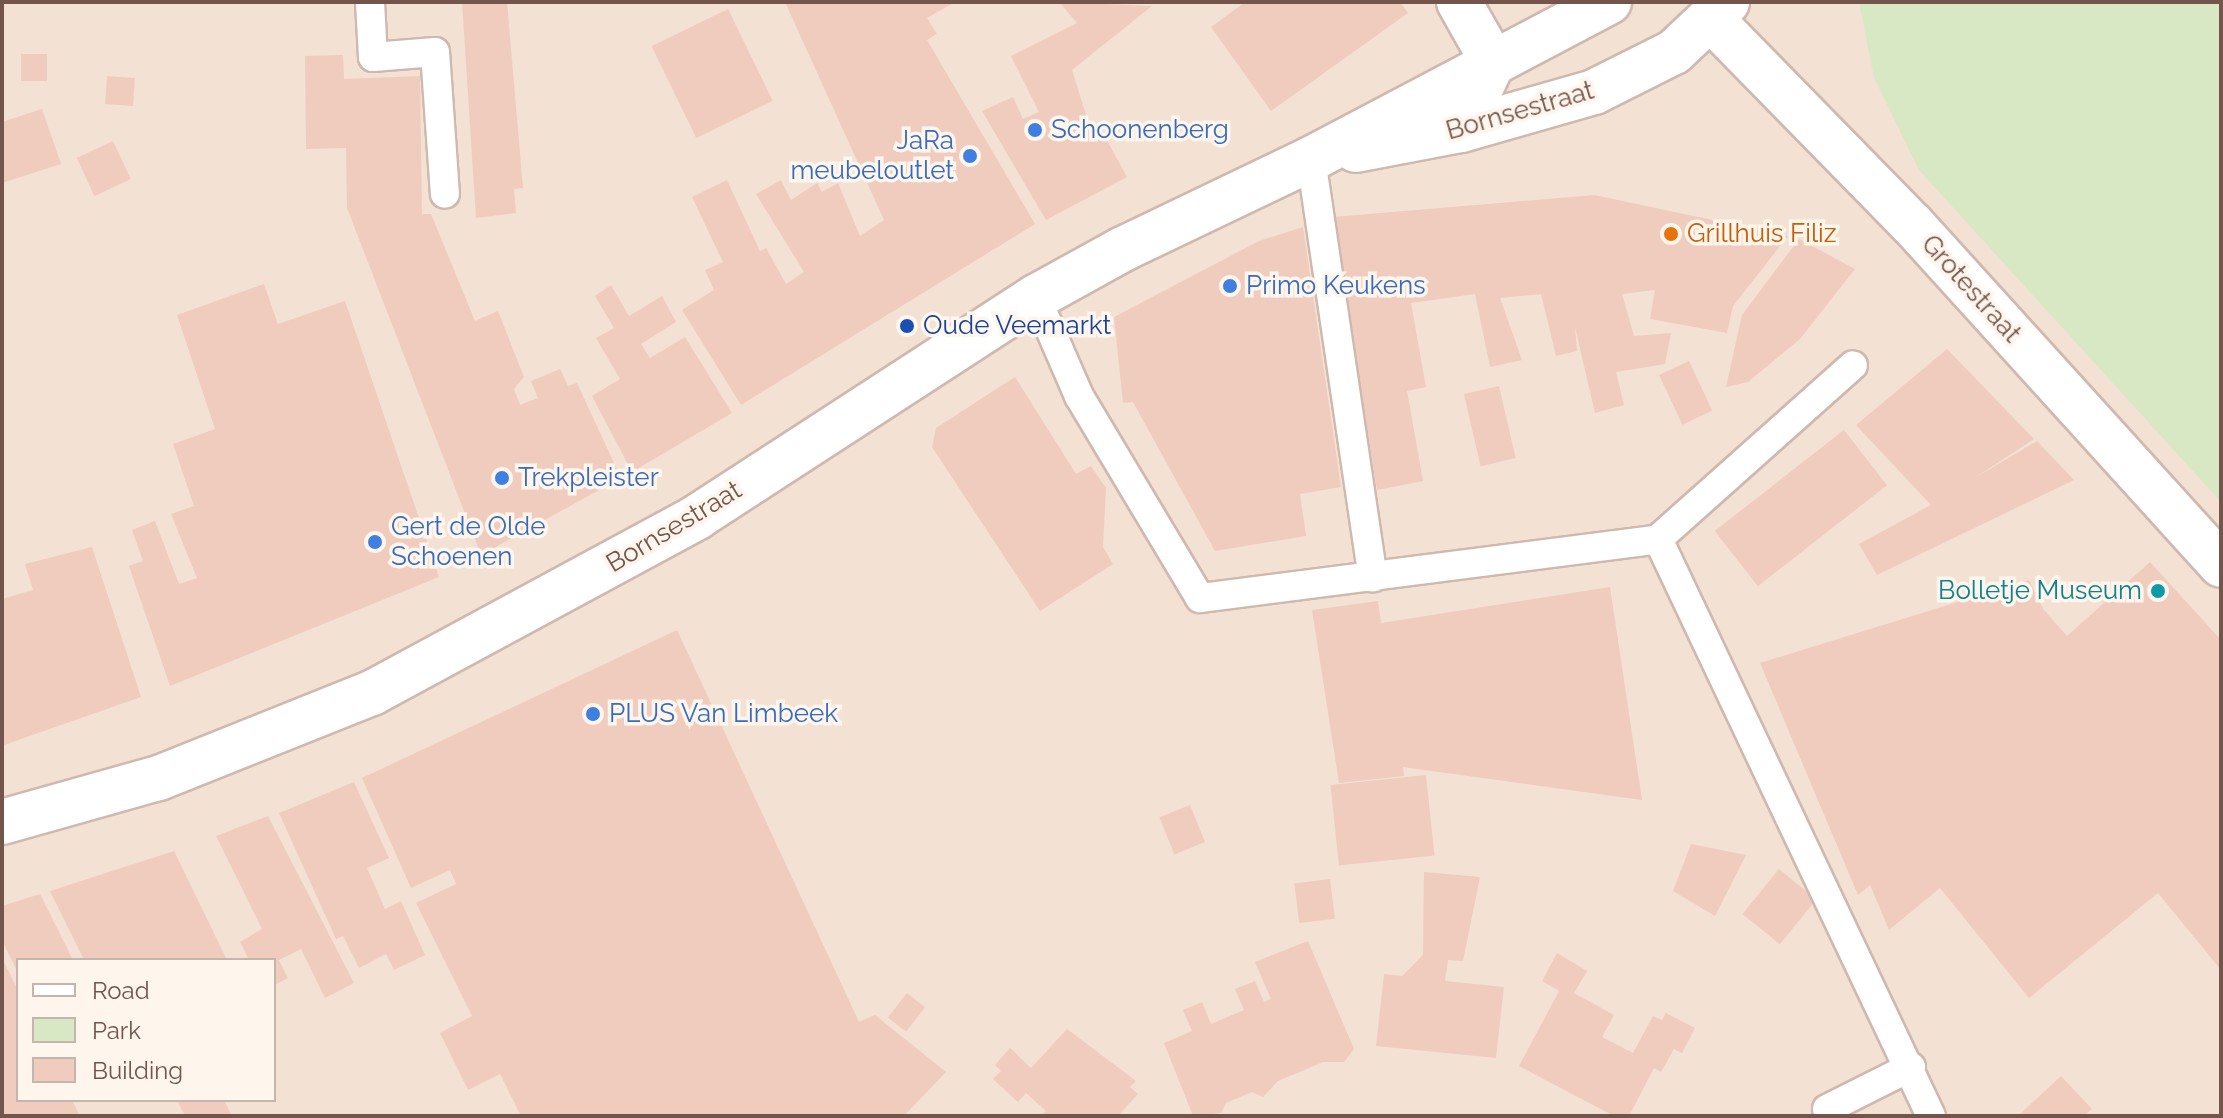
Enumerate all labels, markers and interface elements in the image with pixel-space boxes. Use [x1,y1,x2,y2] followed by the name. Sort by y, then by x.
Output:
[1443,75,1597,147] street label: Bornsestraat
[1051,114,1229,146] place label: Schoonenberg
[1026,121,1044,139] marker: Schoonenberg
[790,125,954,186] place label: JaRa meubeloutlet
[961,147,979,165] marker: JaRa meubeloutlet
[1687,218,1837,250] place label: Grillhuis Filiz
[1662,225,1680,243] marker: Grillhuis Filiz
[1915,229,2027,349] street label: Grotestraat
[1246,270,1426,302] place label: Primo Keukens
[1221,277,1239,295] marker: Primo Keukens
[923,310,1112,342] place label: Oude Veemarkt
[898,317,916,335] marker: Oude Veemarkt
[518,462,659,494] place label: Trekpleister
[493,469,511,487] marker: Trekpleister
[601,474,747,580] street label: Bornsestraat
[391,511,545,572] place label: Gert de Olde Schoenen
[366,533,384,551] marker: Gert de Olde Schoenen
[1938,575,2142,607] place label: Bolletje Museum
[2149,582,2167,600] marker: Bolletje Museum
[609,698,839,730] place label: PLUS Van Limbeek
[584,705,602,723] marker: PLUS Van Limbeek
[16,958,276,1102] legend
[92,976,150,1005] text: Road
[92,1016,141,1045] text: Park
[92,1056,183,1085] text: Building

